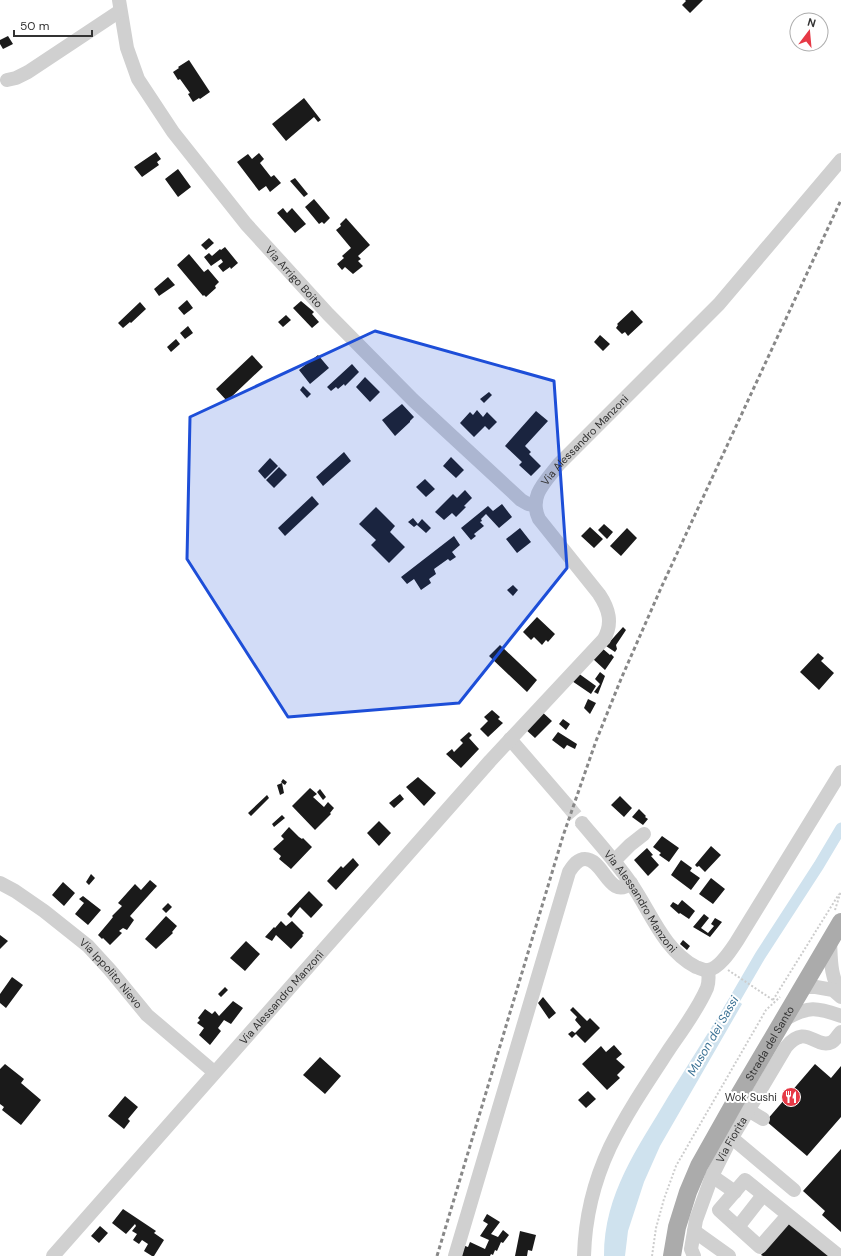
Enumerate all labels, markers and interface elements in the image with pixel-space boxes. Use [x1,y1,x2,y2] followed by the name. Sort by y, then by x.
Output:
[14,12,92,38] scale bar
[789,12,829,52] north arrow
[806,15,818,30] text: N
[20,18,49,34] text: 50 m
[262,243,326,311] street label: Via Arrigo Boito
[538,392,631,488] street label: Via Alessandro Manzoni
[601,847,680,956] street label: Via Alessandro Manzoni
[77,935,146,1011] street label: Via Ippolito Nievo
[236,947,327,1047] street label: Via Alessandro Manzoni
[684,992,743,1079] water label: Muson dei Sassi
[742,1003,797,1083] street label: Strada del Santo
[780,1086,802,1108] restaurant icon: Wok Sushi
[725,1090,777,1104] place label: Wok Sushi
[713,1114,750,1165] street label: Via Fiorita

